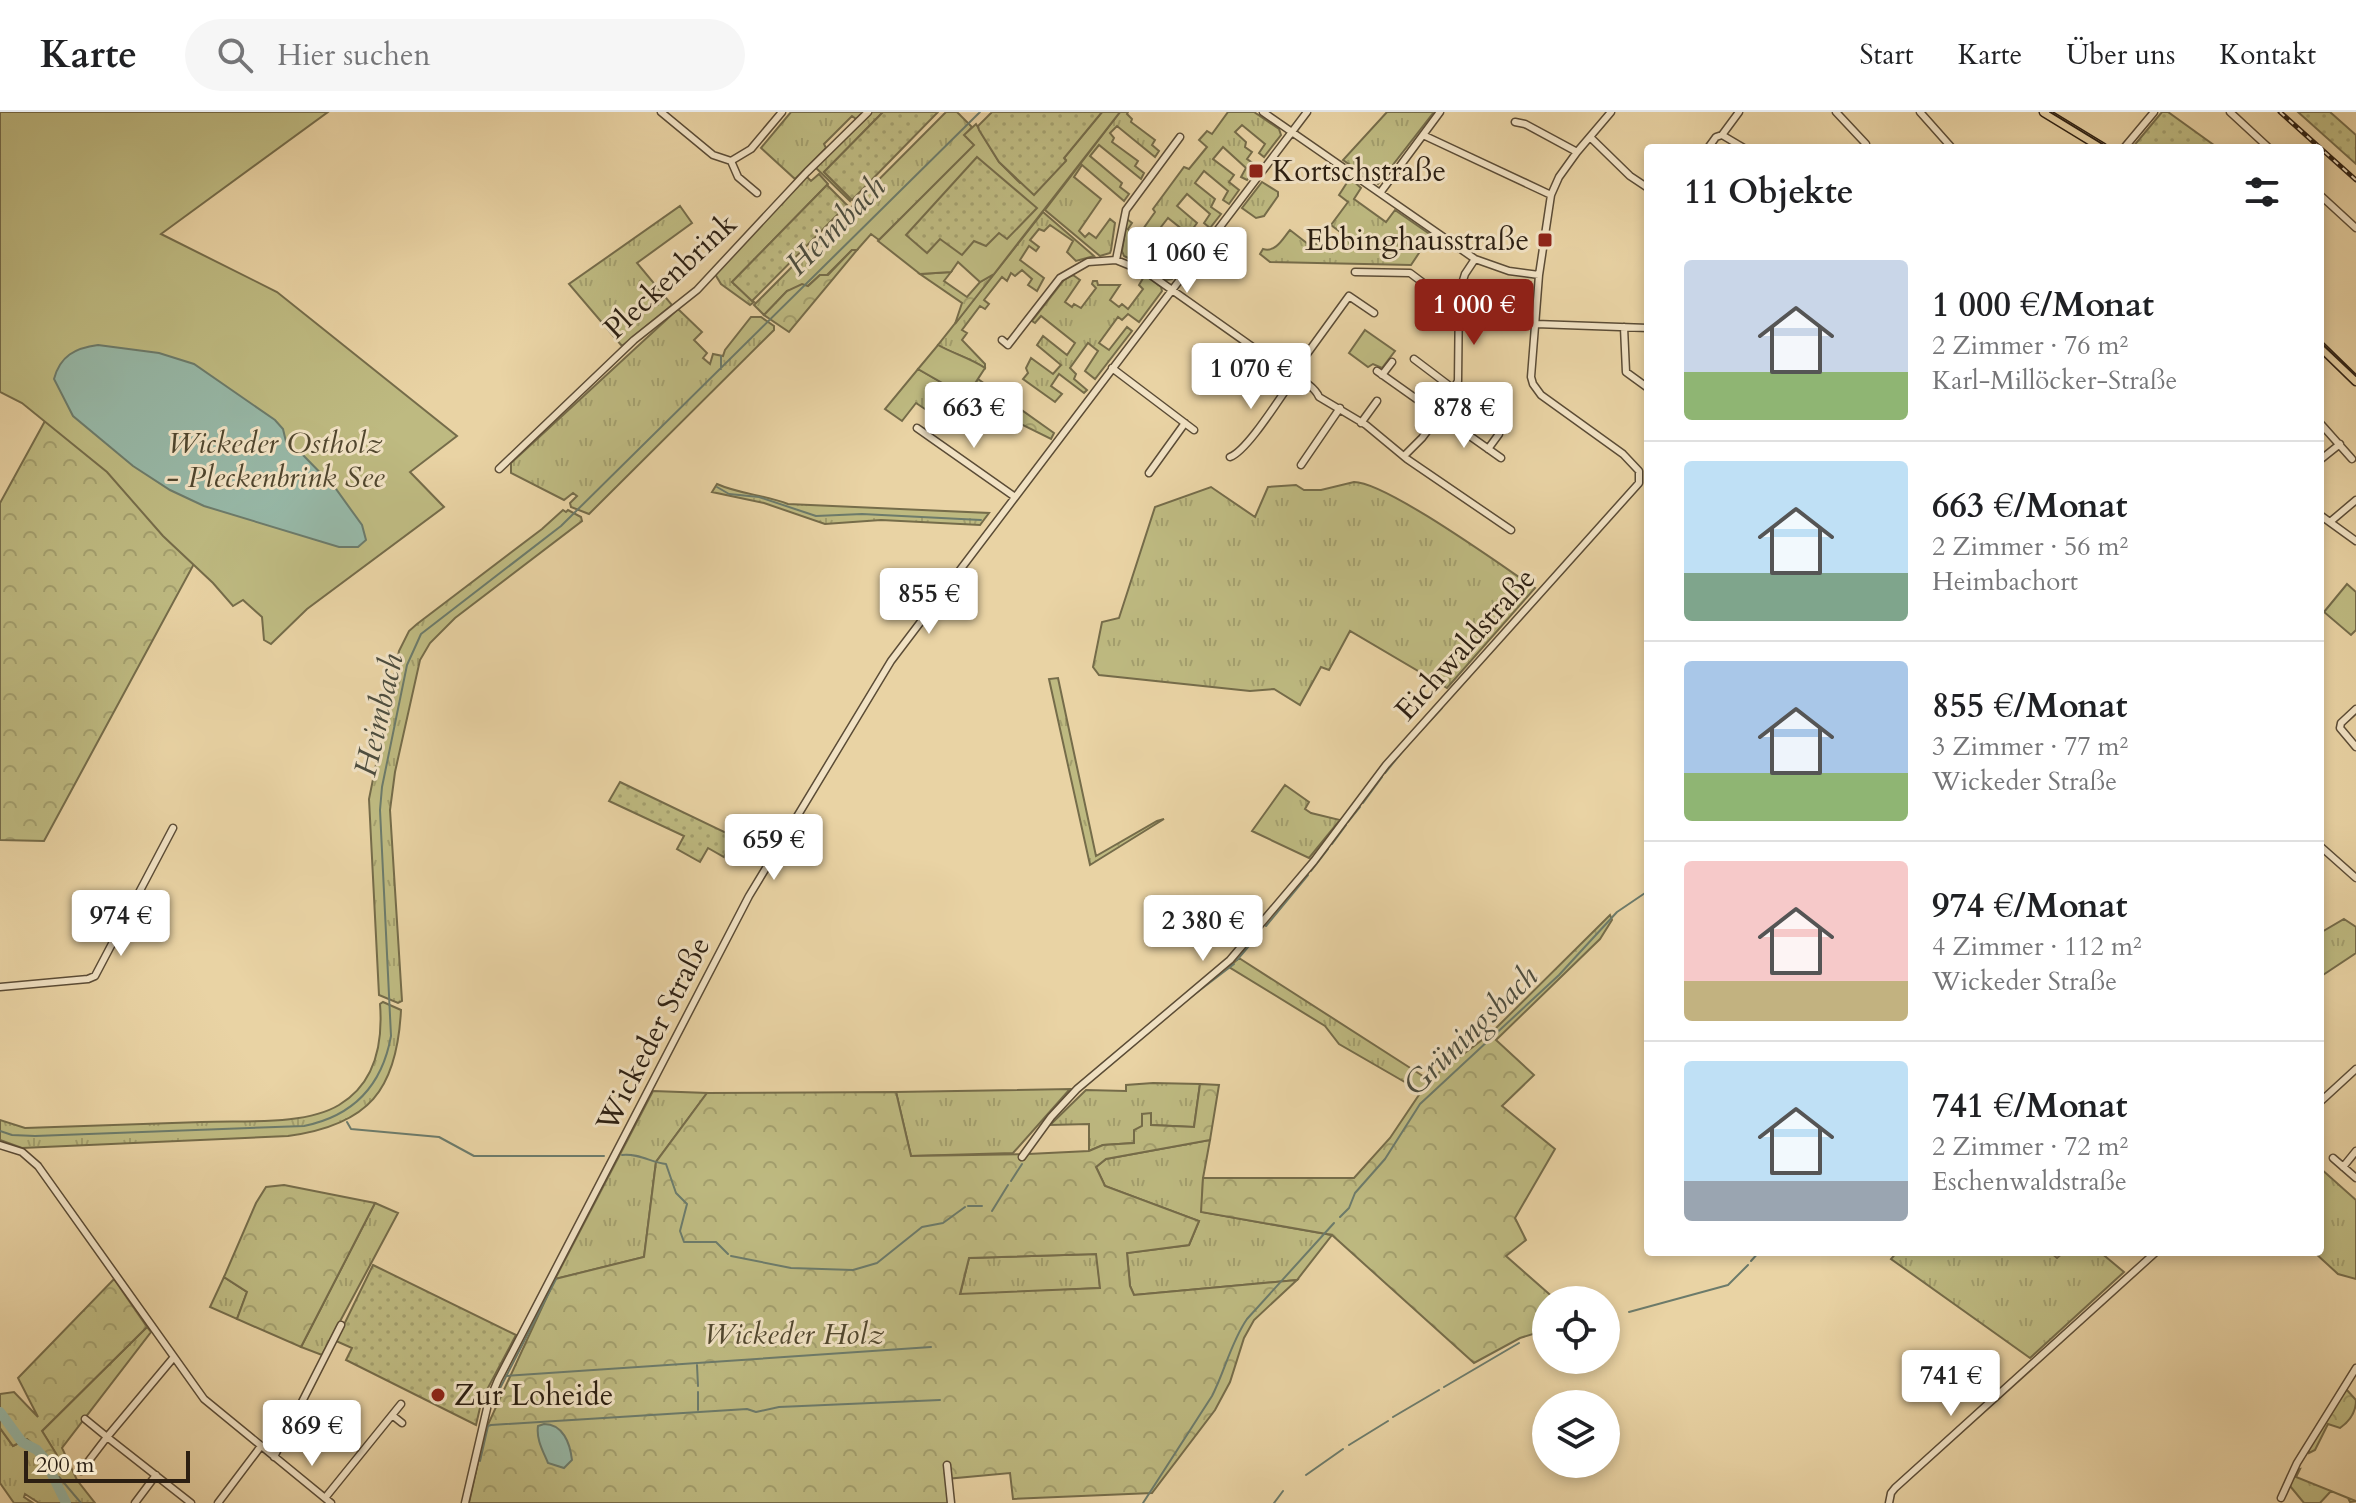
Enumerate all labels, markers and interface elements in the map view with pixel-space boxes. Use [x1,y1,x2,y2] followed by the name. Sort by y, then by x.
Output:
[185,19,745,91] search box
[40,29,137,81] text: Karte
[213,33,257,77] icon: search
[277,35,431,76] text: Hier suchen
[1860,36,1914,74] text: Start
[1958,36,2022,74] text: Karte
[2066,36,2175,74] text: Über uns
[2219,36,2316,74] text: Kontakt
[1272,151,1446,192] place label: Kortschstraße
[1247,162,1265,180] marker: Kortschstraße
[776,166,895,285] water label: Heimbach
[1684,169,1854,215] text: 11 Objekte
[2240,170,2284,214] icon: filters
[595,204,746,349] street label: Pleckenbrink
[1305,220,1529,261] place label: Ebbinghausstraße
[1113,227,1261,295] pin: 1 060 €
[1536,231,1554,249] marker: Ebbinghausstraße
[1146,235,1228,270] text: 1 060 €
[1400,279,1548,347] pin: 1 000 €
[1932,282,2154,328] text: 1 000 €/Monat
[1433,287,1515,322] text: 1 000 €
[1748,292,1844,388] icon: home
[1932,328,2128,363] text: 2 Zimmer · 76 m²
[1177,343,1325,411] pin: 1 070 €
[1210,351,1292,386] text: 1 070 €
[1932,363,2177,398] text: Karl-Millöcker-Straße
[918,382,1030,450] pin: 663 €
[1408,382,1520,450] pin: 878 €
[943,390,1005,425] text: 663 €
[1433,390,1495,425] text: 878 €
[165,423,385,498] park label: Wickeder Ostholz - Pleckenbrink See
[1932,483,2127,529] text: 663 €/Monat
[1748,493,1844,589] icon: home
[1932,529,2128,564] text: 2 Zimmer · 56 m²
[1386,559,1545,730] street label: Eichwaldstraße
[1932,564,2078,599] text: Heimbachort
[873,568,985,636] pin: 855 €
[898,576,960,611] text: 855 €
[343,649,414,781] water label: Heimbach
[1932,683,2127,729] text: 855 €/Monat
[1748,693,1844,789] icon: home
[1932,729,2128,764] text: 3 Zimmer · 77 m²
[1932,764,2117,799] text: Wickeder Straße
[718,814,830,882] pin: 659 €
[743,822,805,857] text: 659 €
[1932,883,2127,929] text: 974 €/Monat
[65,890,177,958] pin: 974 €
[1748,893,1844,989] icon: home
[1129,895,1277,963] pin: 2 380 €
[90,898,152,933] text: 974 €
[1162,903,1244,938] text: 2 380 €
[1932,929,2142,964] text: 4 Zimmer · 112 m²
[586,930,720,1140] street label: Wickeder Straße
[1394,955,1548,1106] water label: Grüningsbach
[1932,964,2117,999] text: Wickeder Straße
[1932,1083,2127,1129] text: 741 €/Monat
[1748,1093,1844,1189] icon: home
[1932,1129,2128,1164] text: 2 Zimmer · 72 m²
[1932,1164,2127,1199] text: Eschenwaldstraße
[1532,1286,1620,1478] map controls
[1532,1286,1620,1374] button: locate
[704,1314,884,1355] park label: Wickeder Holz
[1895,1350,2007,1418] pin: 741 €
[1920,1358,1982,1393] text: 741 €
[454,1375,613,1416] place label: Zur Loheide
[429,1386,447,1404] marker: Zur Loheide
[1532,1390,1620,1478] button: layers
[256,1400,368,1468] pin: 869 €
[281,1408,343,1443] text: 869 €
[24,1447,190,1483] scale bar
[36,1450,94,1480] text: 200 m

